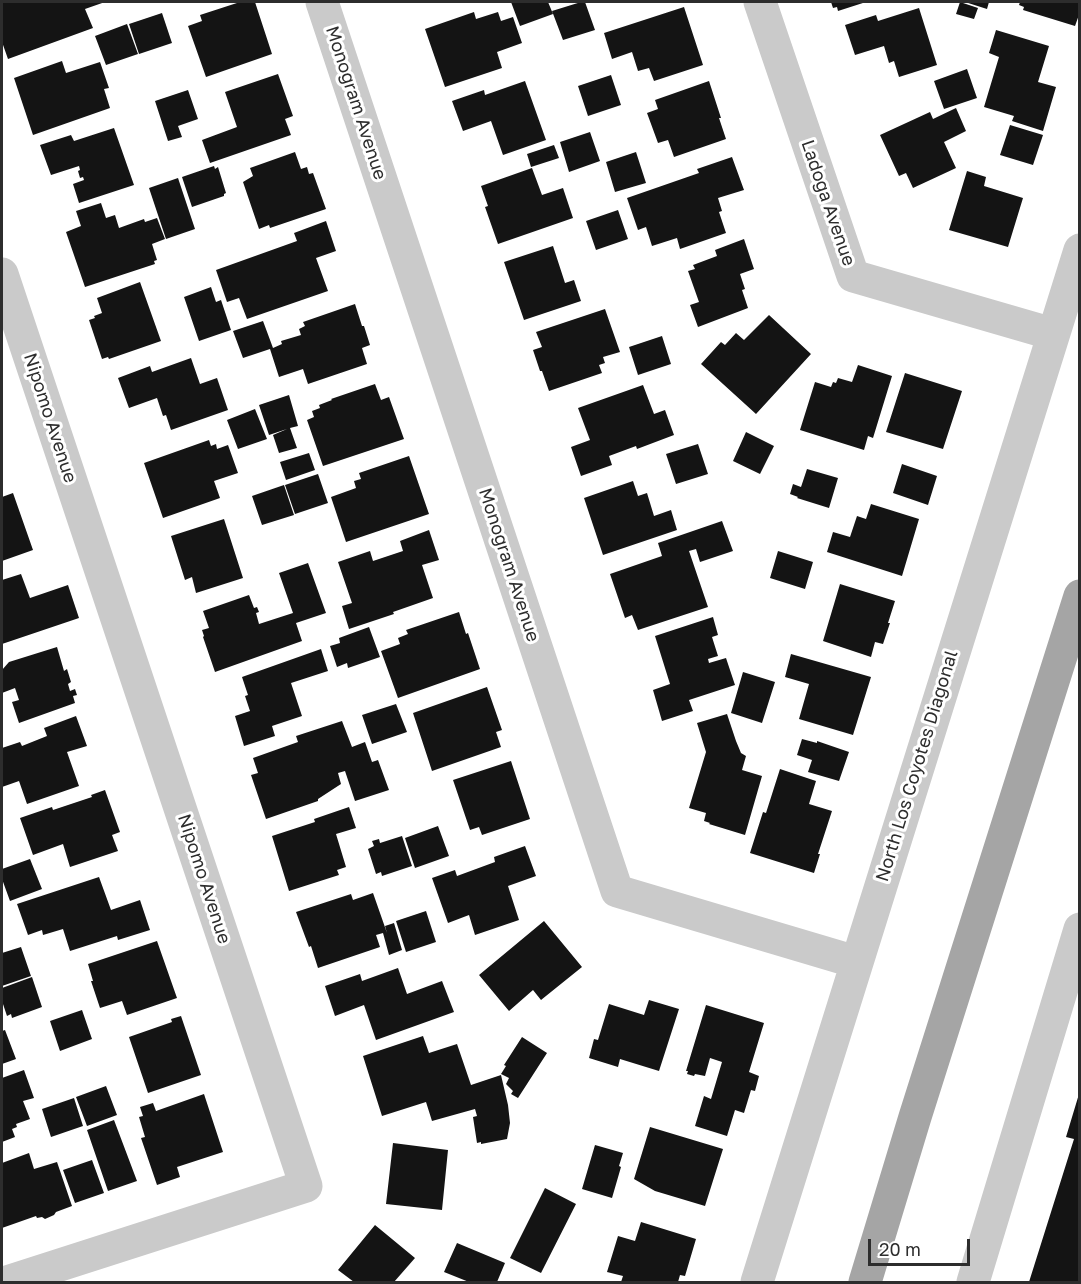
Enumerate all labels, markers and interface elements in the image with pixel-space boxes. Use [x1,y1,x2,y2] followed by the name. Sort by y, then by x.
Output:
[321,23,391,183] street label: Monogram Avenue
[796,137,860,269] street label: Ladoga Avenue
[19,350,81,486] street label: Nipomo Avenue
[474,485,544,645] street label: Monogram Avenue
[871,648,963,884] street label: North Los Coyotes Diagonal
[173,811,235,947] street label: Nipomo Avenue
[871,1227,973,1265] scale bar
[879,1238,921,1260] text: 20 m

